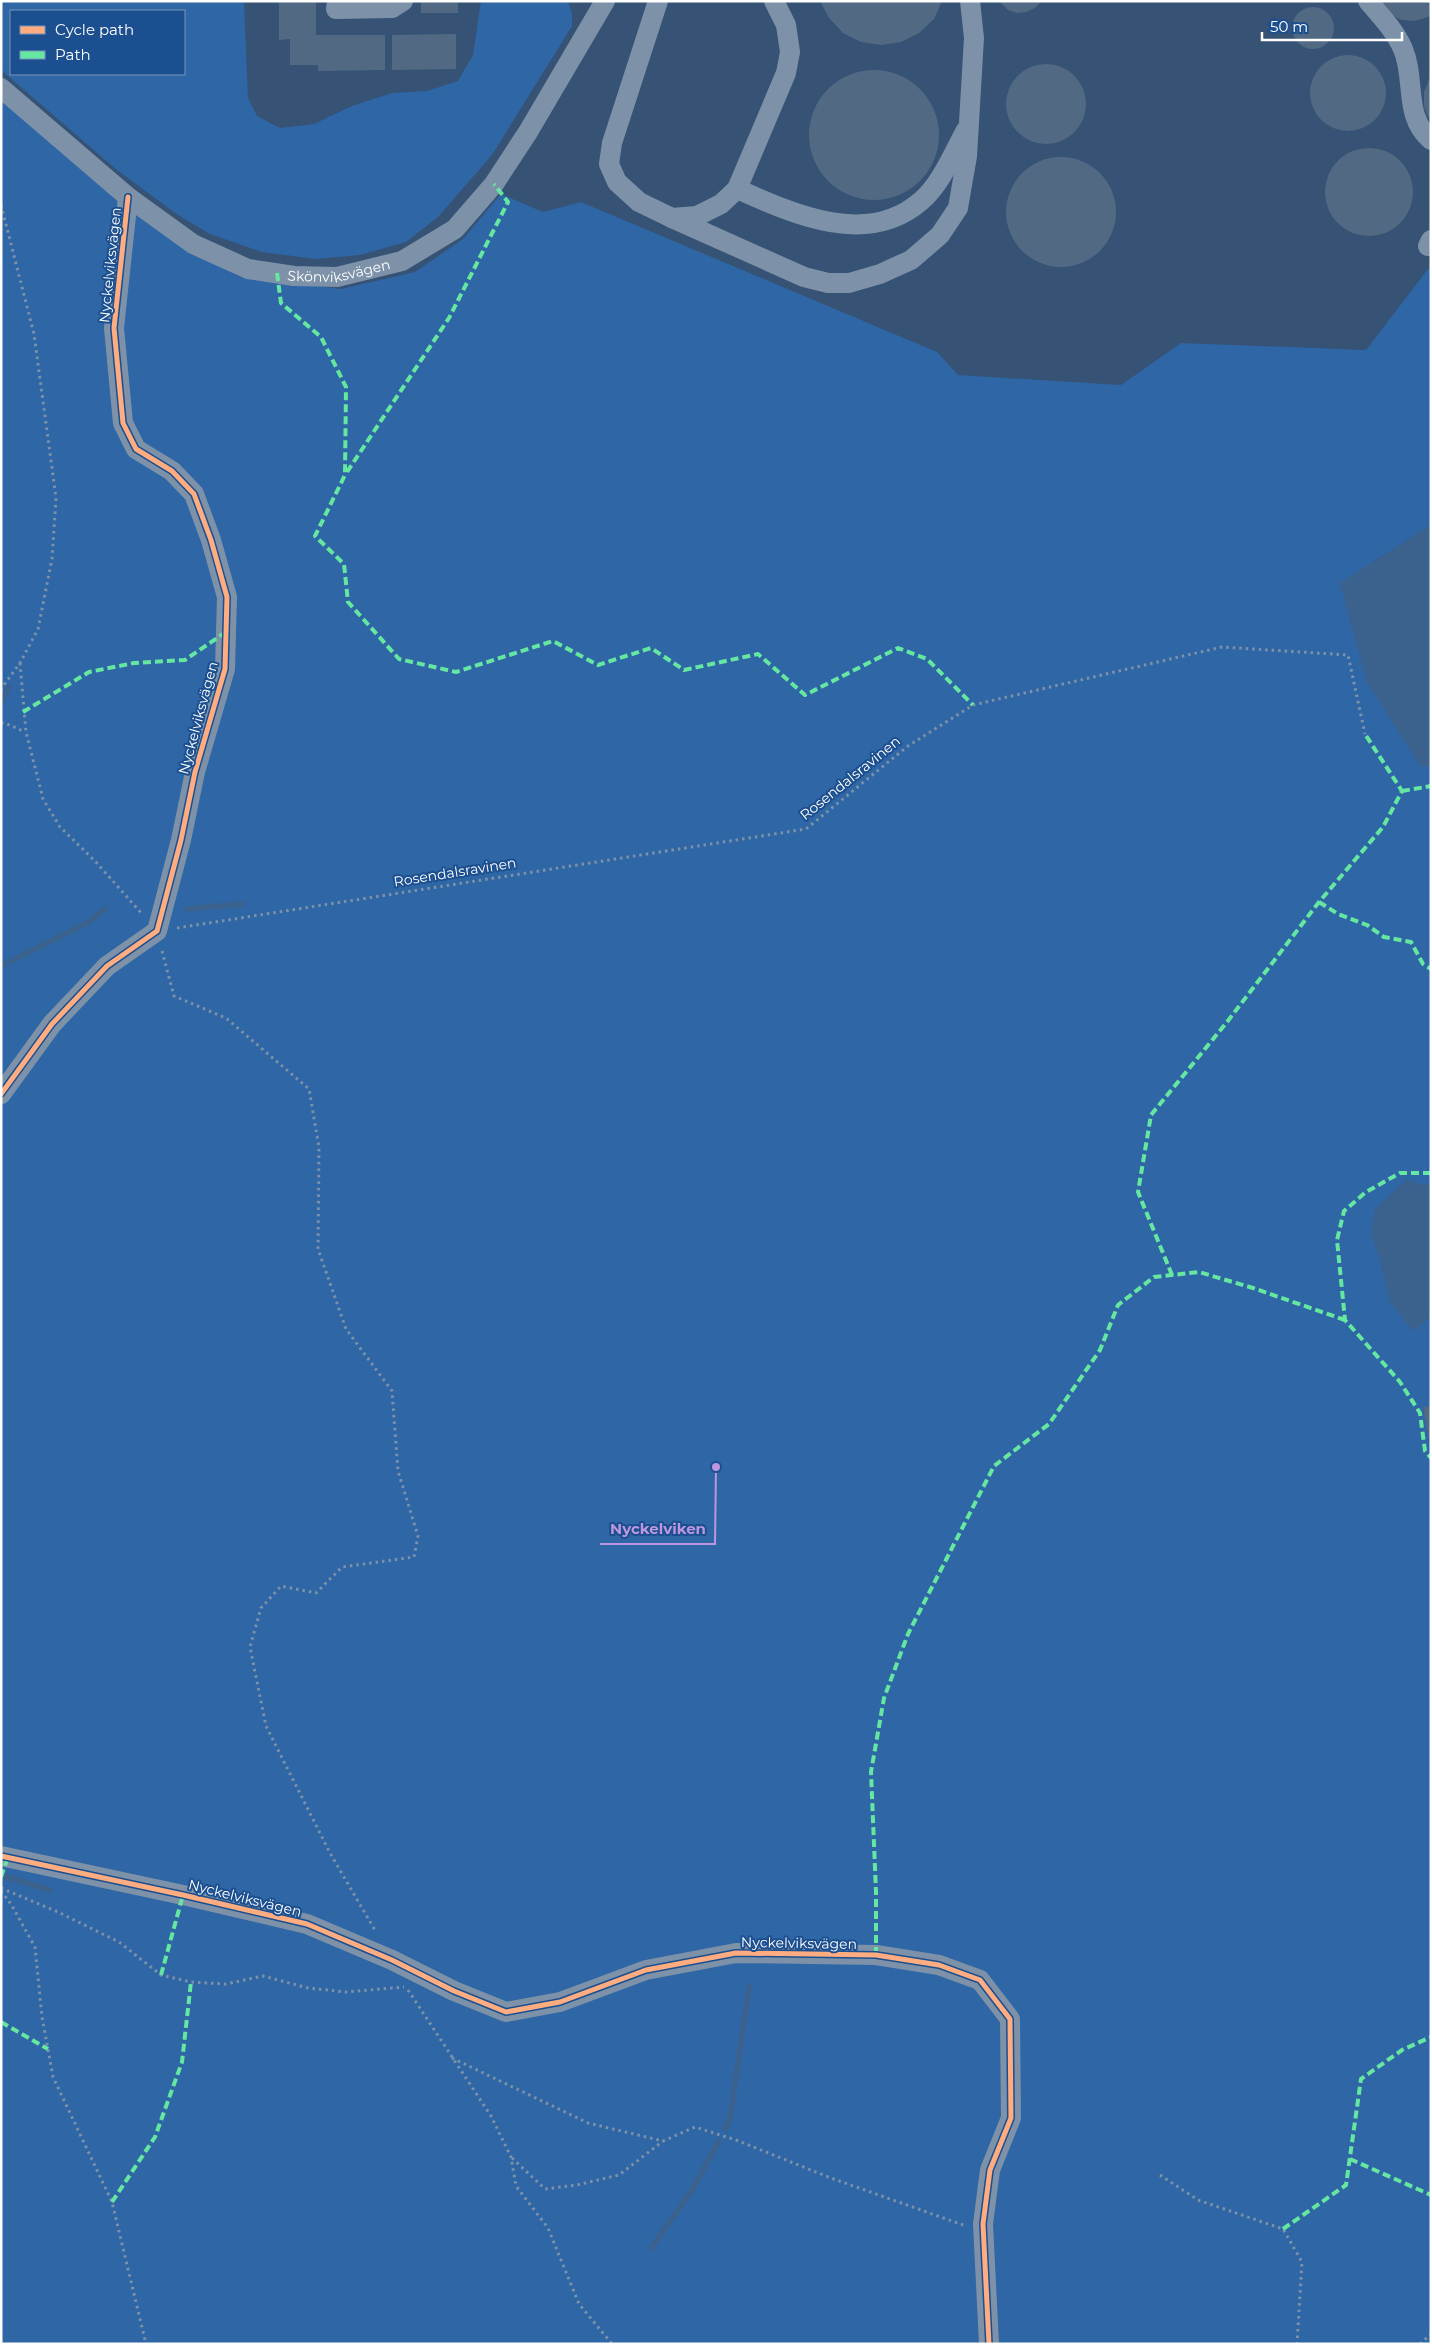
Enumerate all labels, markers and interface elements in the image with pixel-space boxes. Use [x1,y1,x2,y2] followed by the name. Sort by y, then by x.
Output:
[10,10,185,75] legend
[1262,10,1402,42] scale bar
[1270,17,1308,36] text: 50 m
[55,20,134,39] text: Cycle path
[55,45,91,64] text: Path
[95,206,125,324] street label: Nyckelviksvägen
[286,255,392,287] street label: Skönviksvägen
[174,660,222,776] street label: Nyckelviksvägen
[796,732,904,824] street label: Rosendalsravinen
[392,853,518,891] street label: Rosendalsravinen
[600,1514,715,1544] callout: Nyckelviken
[610,1519,706,1538] text: Nyckelviken
[186,1875,304,1921] street label: Nyckelviksvägen
[741,1933,857,1953] street label: Nyckelviksvägen

